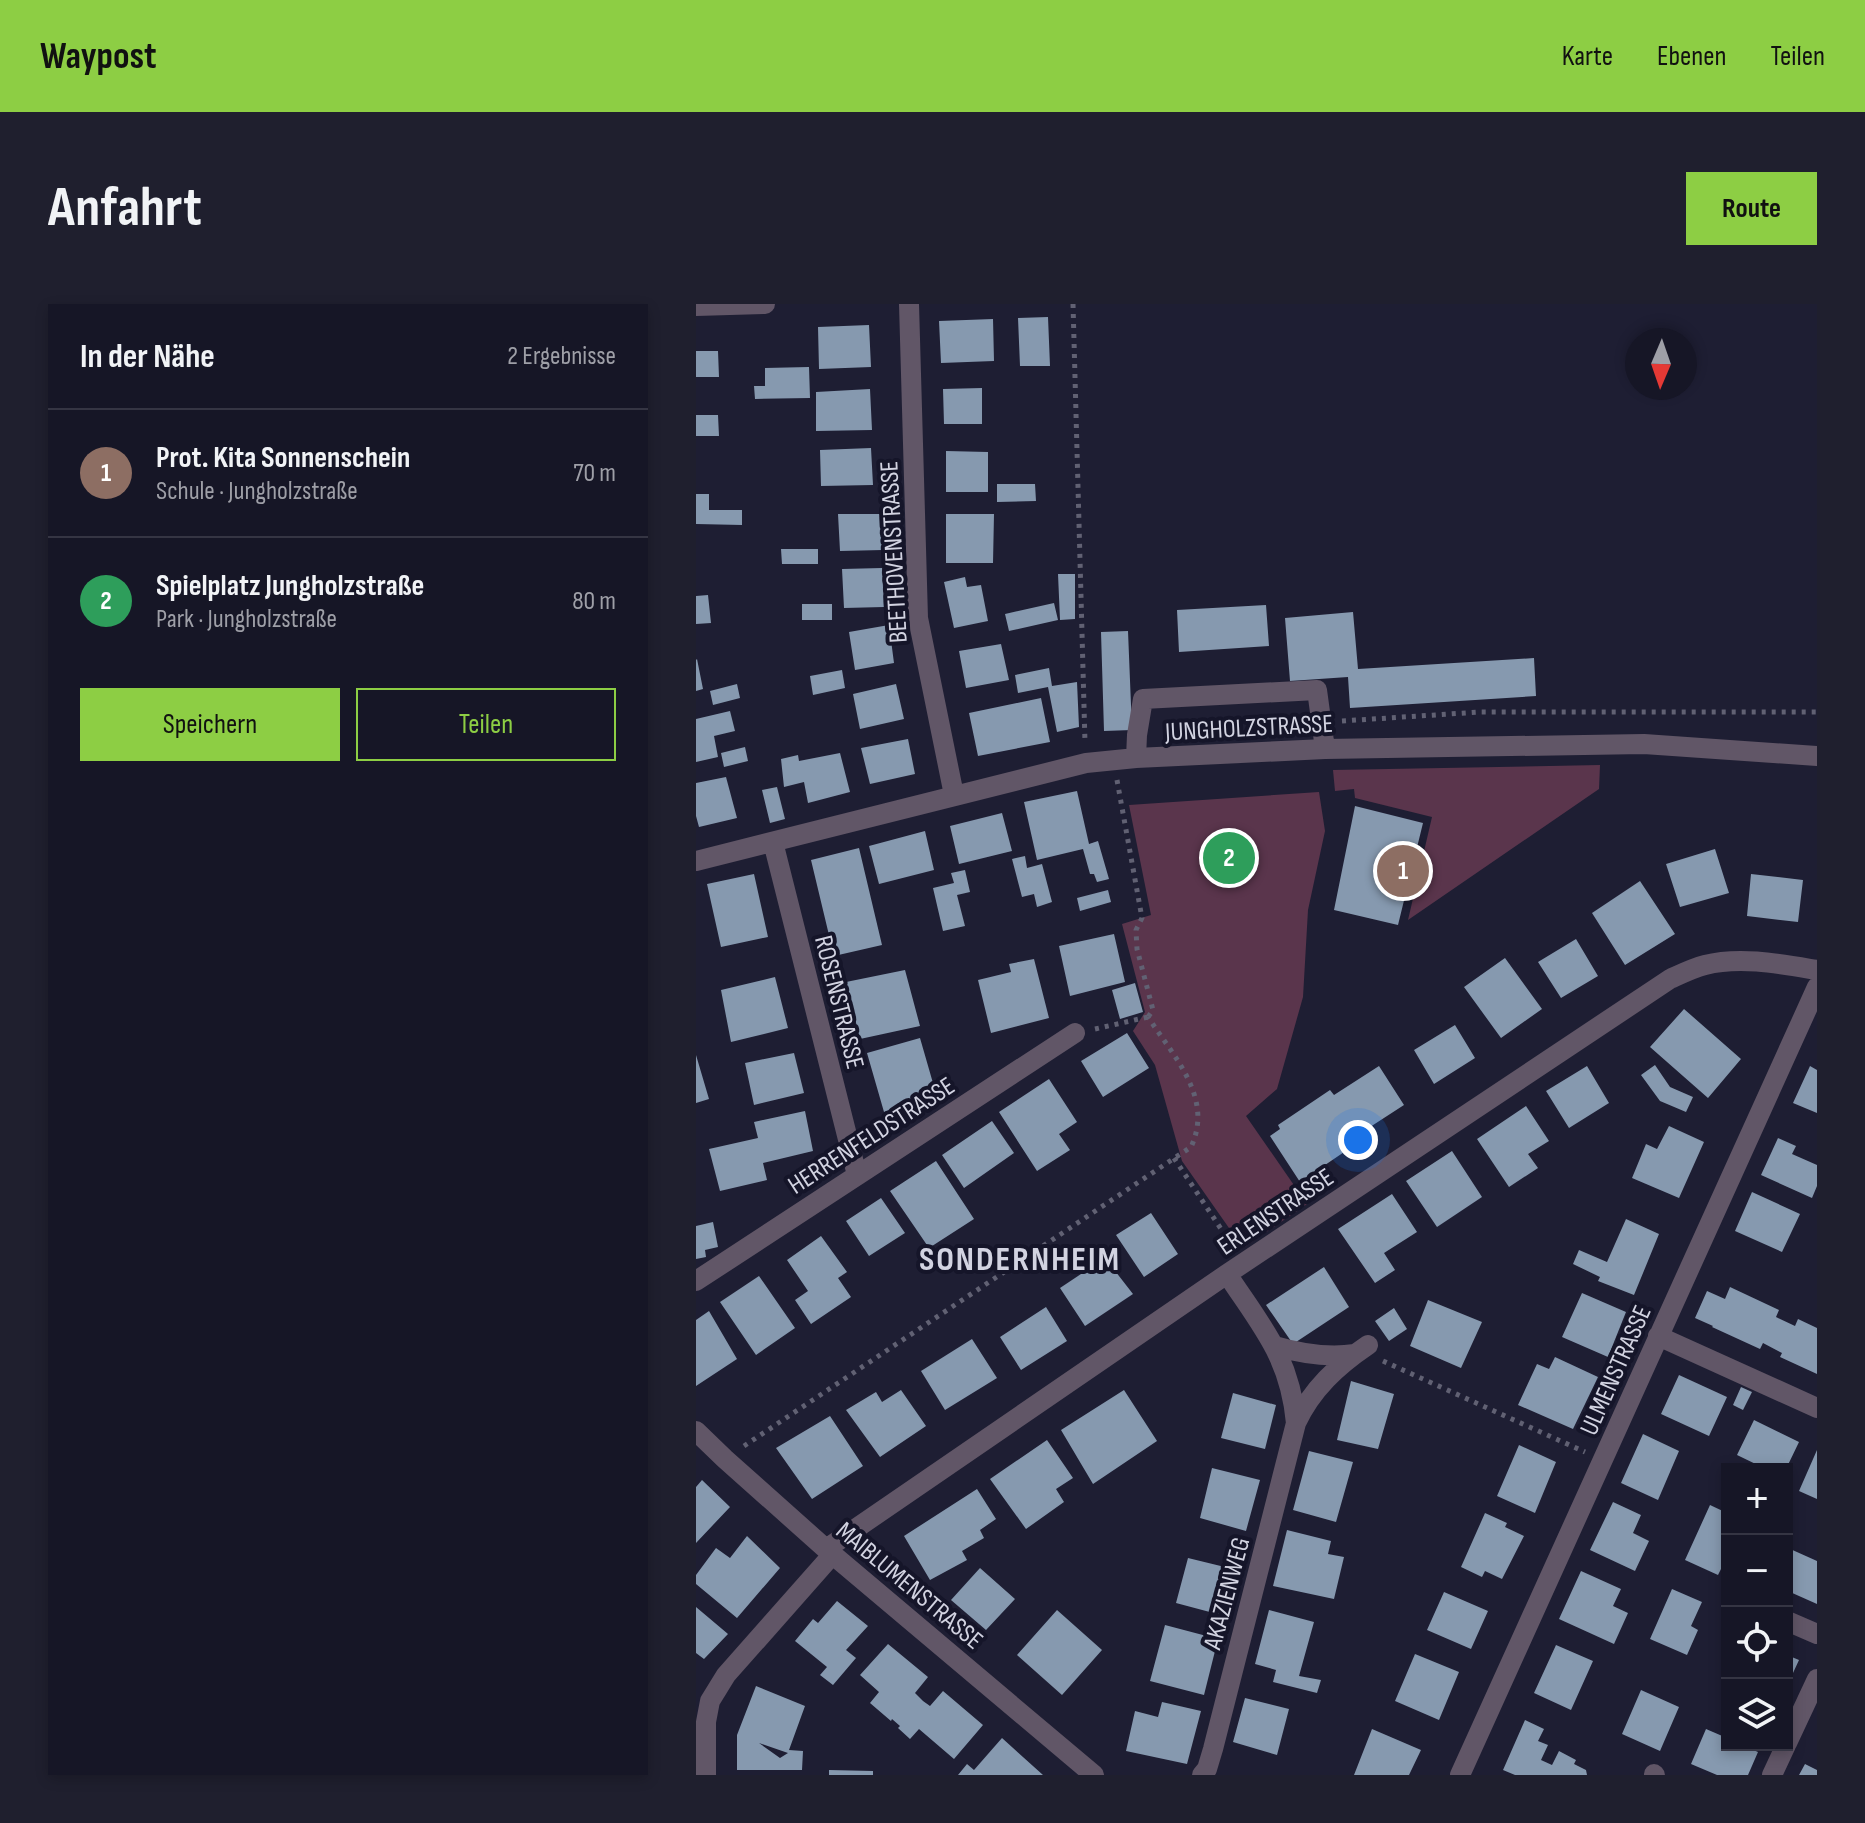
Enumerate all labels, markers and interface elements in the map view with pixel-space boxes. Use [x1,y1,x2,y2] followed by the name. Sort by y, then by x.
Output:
[40,34,157,79] text: Waypost
[1562,40,1613,73] text: Karte
[1657,40,1727,73] text: Ebenen
[1771,40,1825,73] text: Teilen
[1686,172,1817,245] button: Route
[48,175,202,242] text: Anfahrt
[1625,328,1697,400] north arrow
[80,336,215,377] text: In der Nähe
[507,341,616,372] text: 2 Ergebnisse
[156,440,410,476] text: Prot. Kita Sonnenschein
[101,458,111,489] text: 1
[573,458,616,489] text: 70 m
[874,460,915,644] street label: BEETHOVENSTRASSE
[156,476,358,507] text: Schule · Jungholzstraße
[156,568,424,604] text: Spielplatz Jungholzstraße
[100,586,112,617] text: 2
[572,586,616,617] text: 80 m
[156,604,337,635] text: Park · Jungholzstraße
[80,688,340,761] button: Speichern
[356,688,616,761] button: Teilen
[1163,709,1334,748] street label: JUNGHOLZSTRASSE
[1203,828,1255,888] pin: 2
[1377,841,1429,901] pin: 1
[807,932,870,1072] street label: ROSENSTRASSE
[783,1071,961,1202] street label: HERRENFELDSTRASSE
[1338,1120,1378,1160] your location
[1212,1162,1340,1262] street label: ERLENSTRASSE
[919,1239,1121,1280] district label: SONDERNHEIM
[1574,1301,1659,1440] street label: ULMENSTRASSE
[1721,1463,1793,1751] map controls
[1721,1463,1793,1535] button: +
[829,1516,989,1656] street label: MAIBLUMENSTRASSE
[1197,1534,1257,1654] street label: AKAZIENWEG
[1721,1535,1793,1607] button: −
[1721,1607,1793,1679] button: locate
[1721,1679,1793,1751] button: layers

